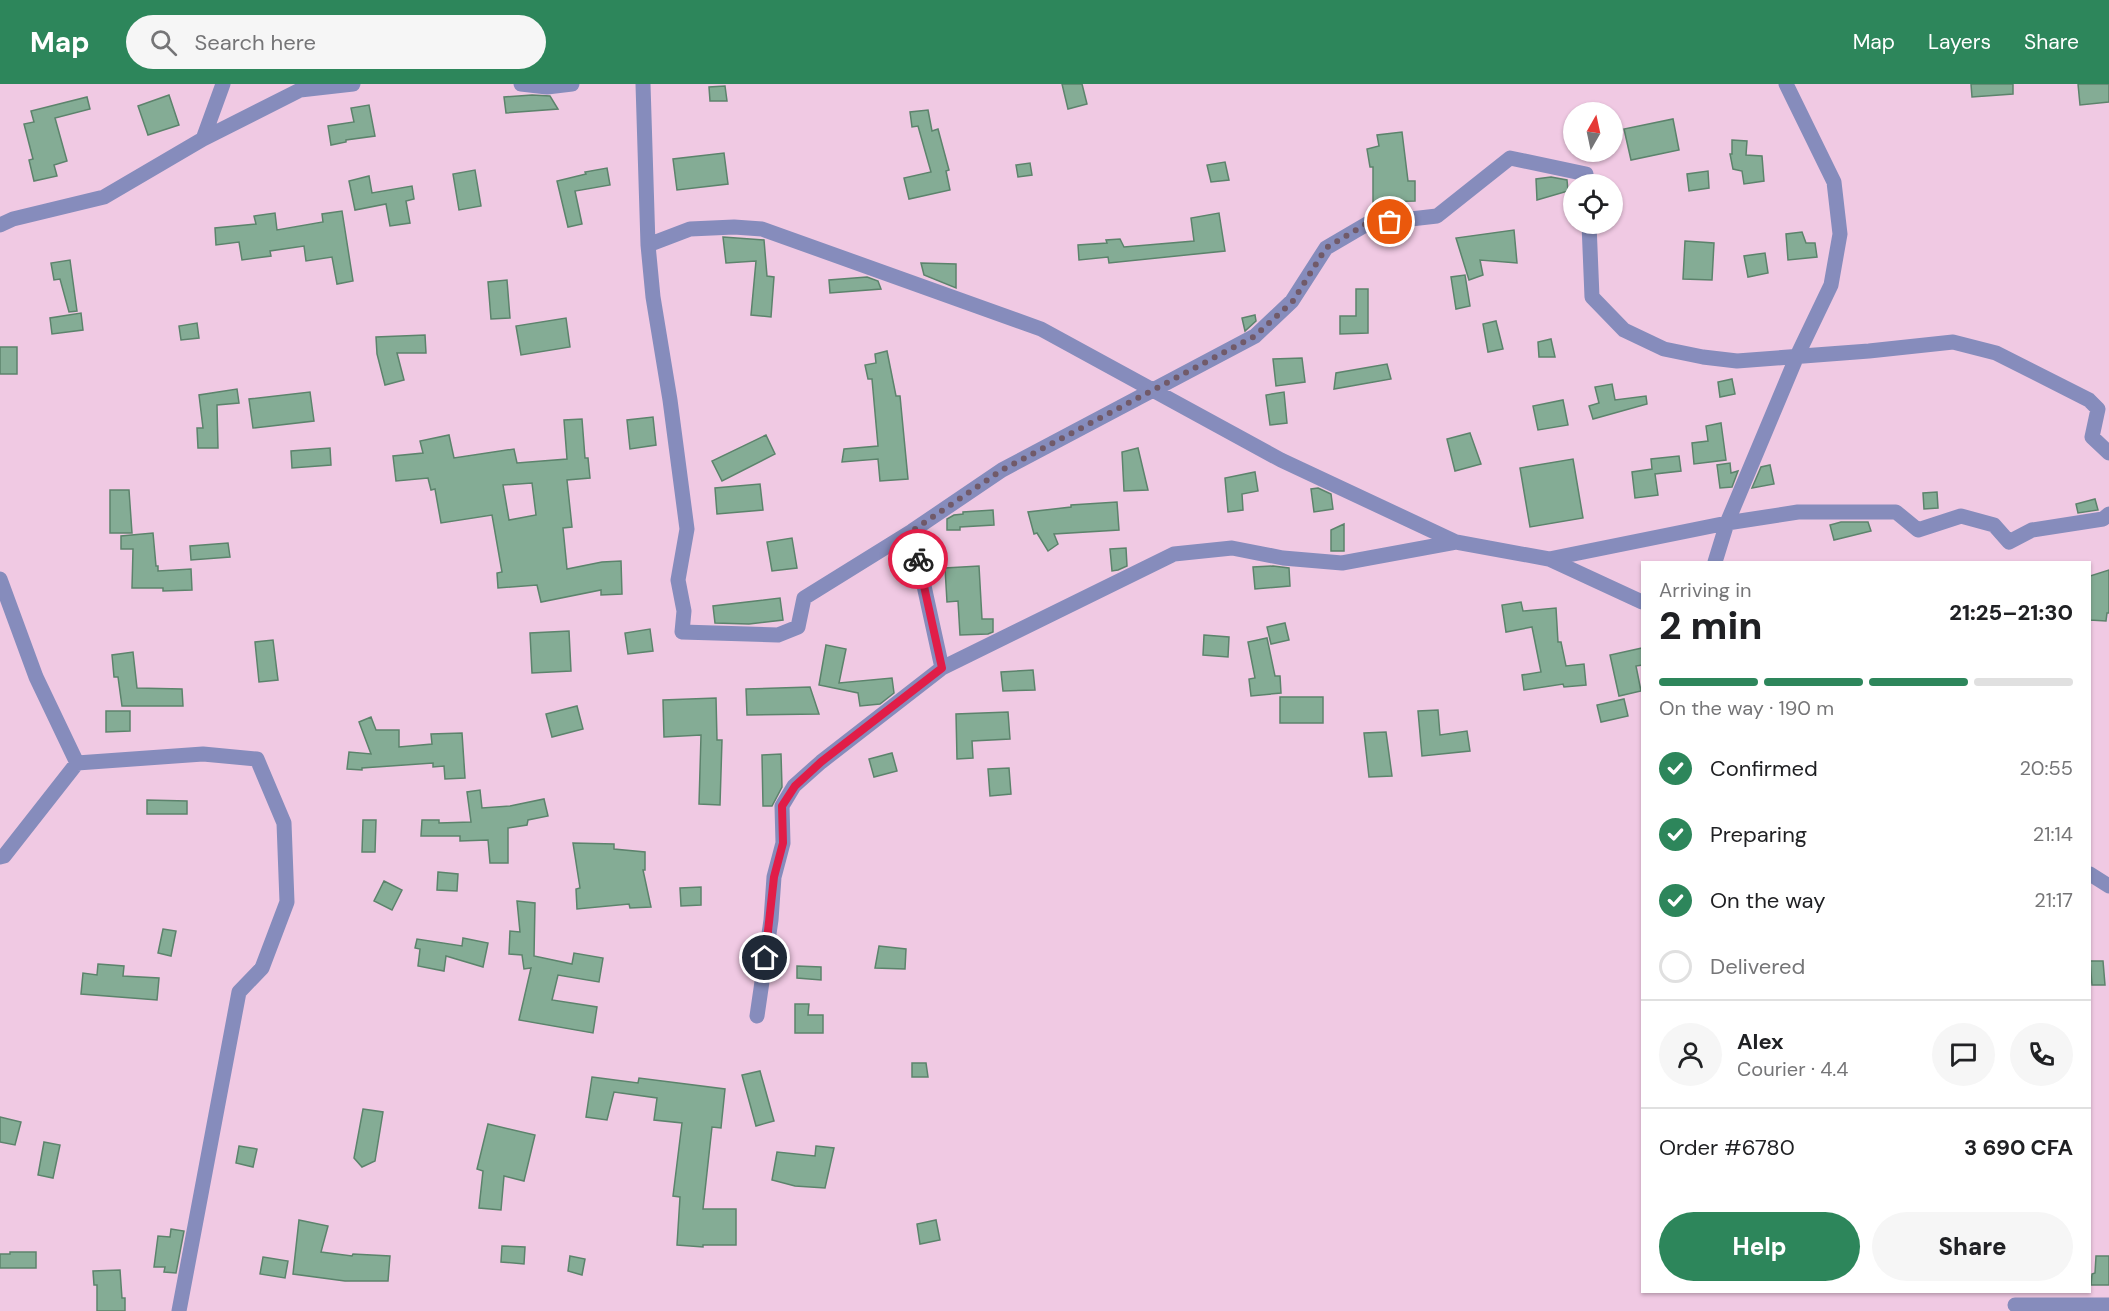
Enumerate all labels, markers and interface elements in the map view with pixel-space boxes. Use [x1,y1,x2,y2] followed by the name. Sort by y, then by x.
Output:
[126,15,546,69] search box
[30,24,90,61] text: Map
[147,26,180,59] icon: search
[195,28,316,57] text: Search here
[1853,28,1895,56] text: Map
[1928,28,1991,56] text: Layers
[2024,28,2079,56] text: Share
[1563,102,1623,162] north arrow
[1563,102,1623,234] map controls
[1563,174,1623,234] button: locate
[1364,196,1415,247] pin
[1373,205,1406,238] icon: bag
[888,529,948,589] courier
[902,543,935,576] icon: bike
[1659,577,1751,603] text: Arriving in
[1949,598,2073,627] text: 21:25–21:30
[1659,600,1763,651] text: 2 min
[1659,695,1834,721] text: On the way · 190 m
[1659,752,1692,785] icon: check
[1710,754,1818,783] text: Confirmed
[2020,755,2073,781] text: 20:55
[1659,818,1692,851] icon: check
[1710,820,1807,849] text: Preparing
[2033,821,2073,847] text: 21:14
[1659,884,1692,917] icon: check
[1710,886,1825,915] text: On the way
[2034,887,2073,913] text: 21:17
[739,932,790,983] pin
[748,941,781,974] icon: home
[1710,952,1805,981] text: Delivered
[1659,1023,1722,1086] button: person
[1932,1023,1995,1086] button: chat
[2010,1023,2073,1086] button: phone
[1737,1027,1784,1056] text: Alex
[1737,1056,1848,1082] text: Courier · 4.4
[1659,1133,1795,1162] text: Order #6780
[1964,1133,2073,1162] text: 3 690 CFA
[1659,1212,1860,1281] button: Help
[1872,1212,2073,1281] button: Share

